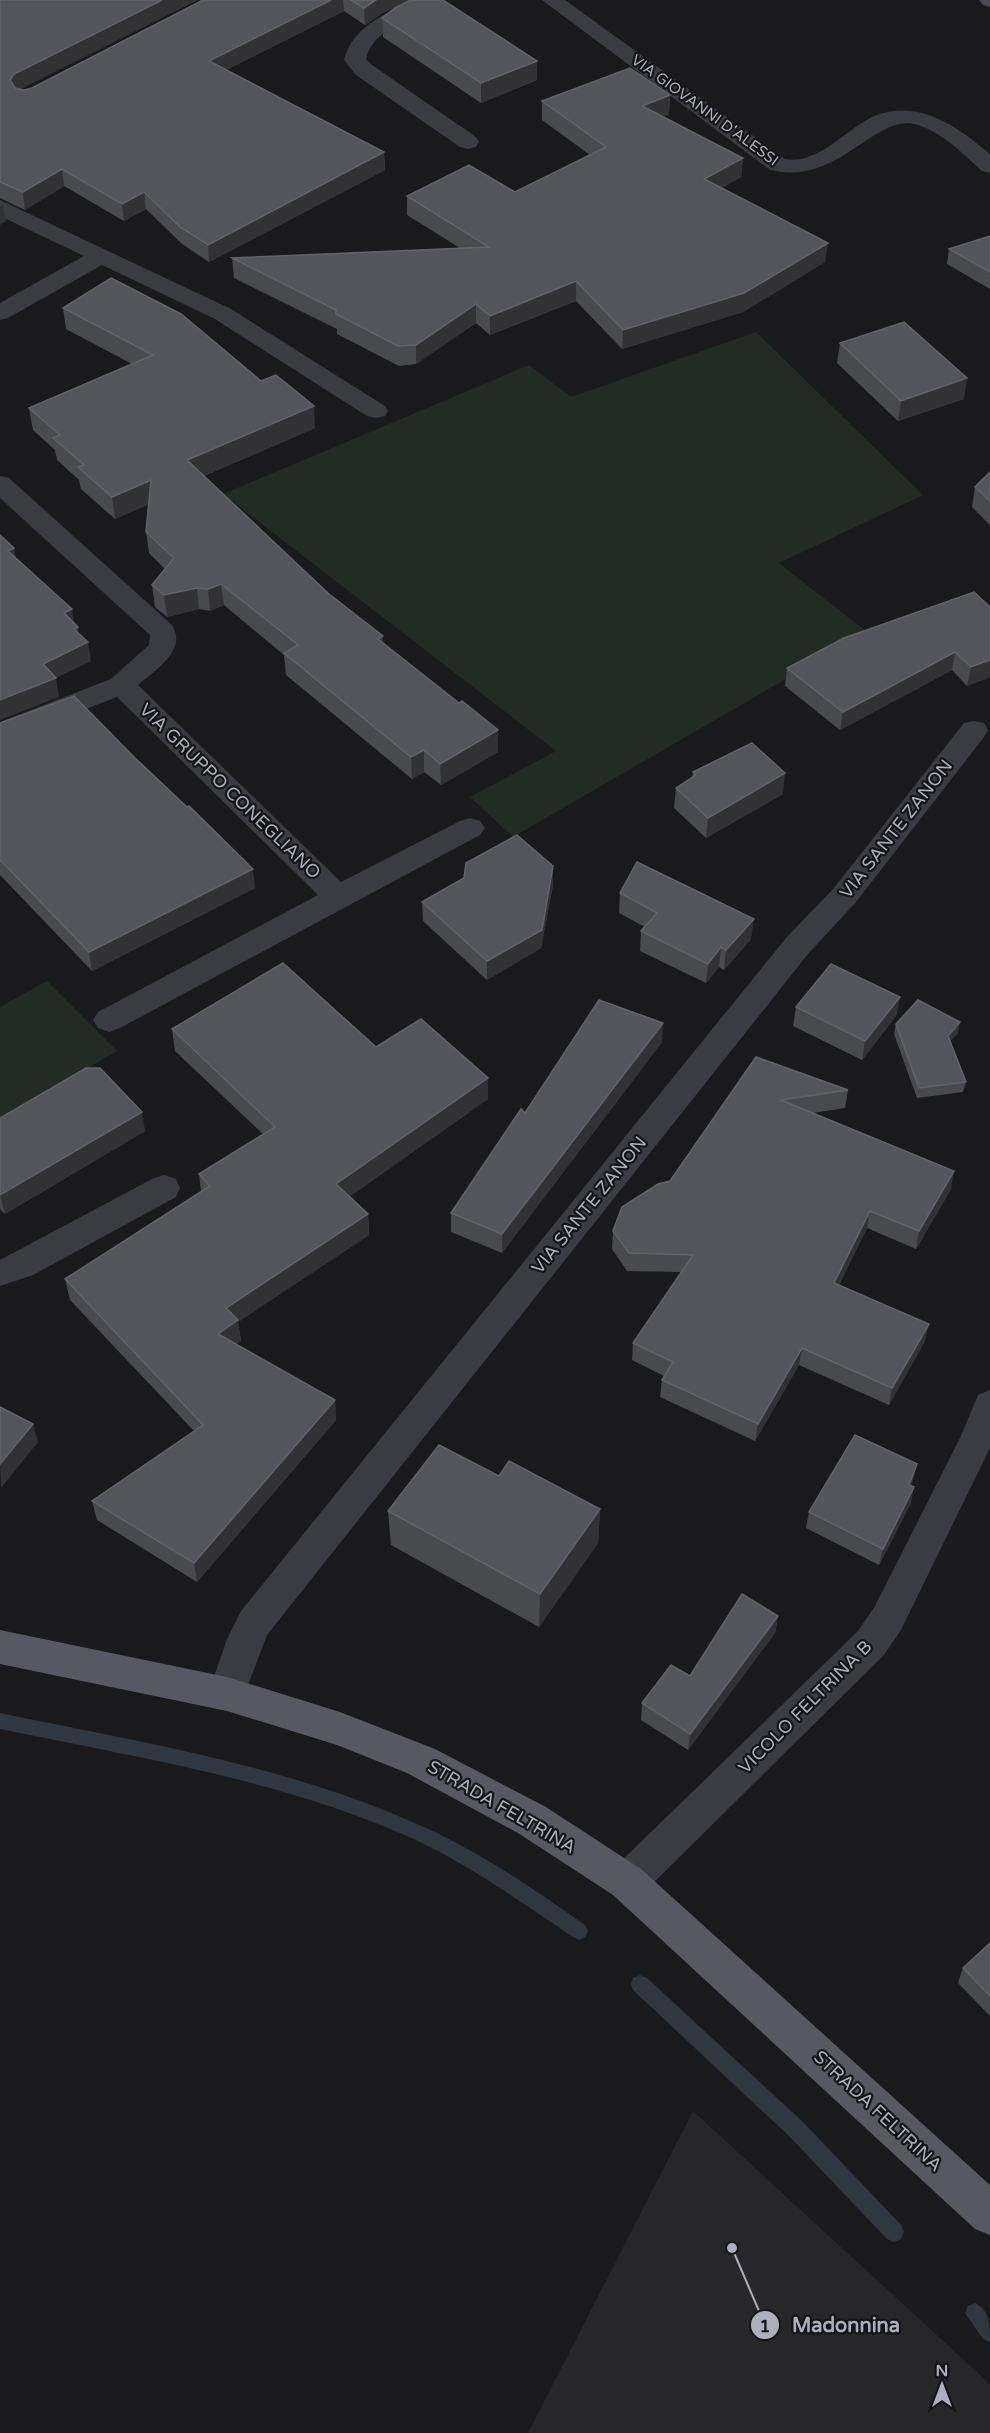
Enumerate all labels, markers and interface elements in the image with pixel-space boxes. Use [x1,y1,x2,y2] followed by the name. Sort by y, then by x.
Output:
[628,51,782,169] street label: VIA GIOVANNI D'ALESSI
[135,699,325,883] street label: VIA GRUPPO CONEGLIANO
[835,755,957,903] street label: VIA SANTE ZANON
[527,1132,651,1278] street label: VIA SANTE ZANON
[734,1636,876,1778] street label: VICOLO FELTRINA B
[424,1756,580,1858] street label: STRADA FELTRINA
[809,2046,947,2176] street label: STRADA FELTRINA
[750,2306,912,2344] callout: Madonnina
[792,2314,900,2338] text: Madonnina
[759,2315,771,2337] text: 1
[912,2355,972,2415] north arrow
[936,2361,948,2381] text: N

